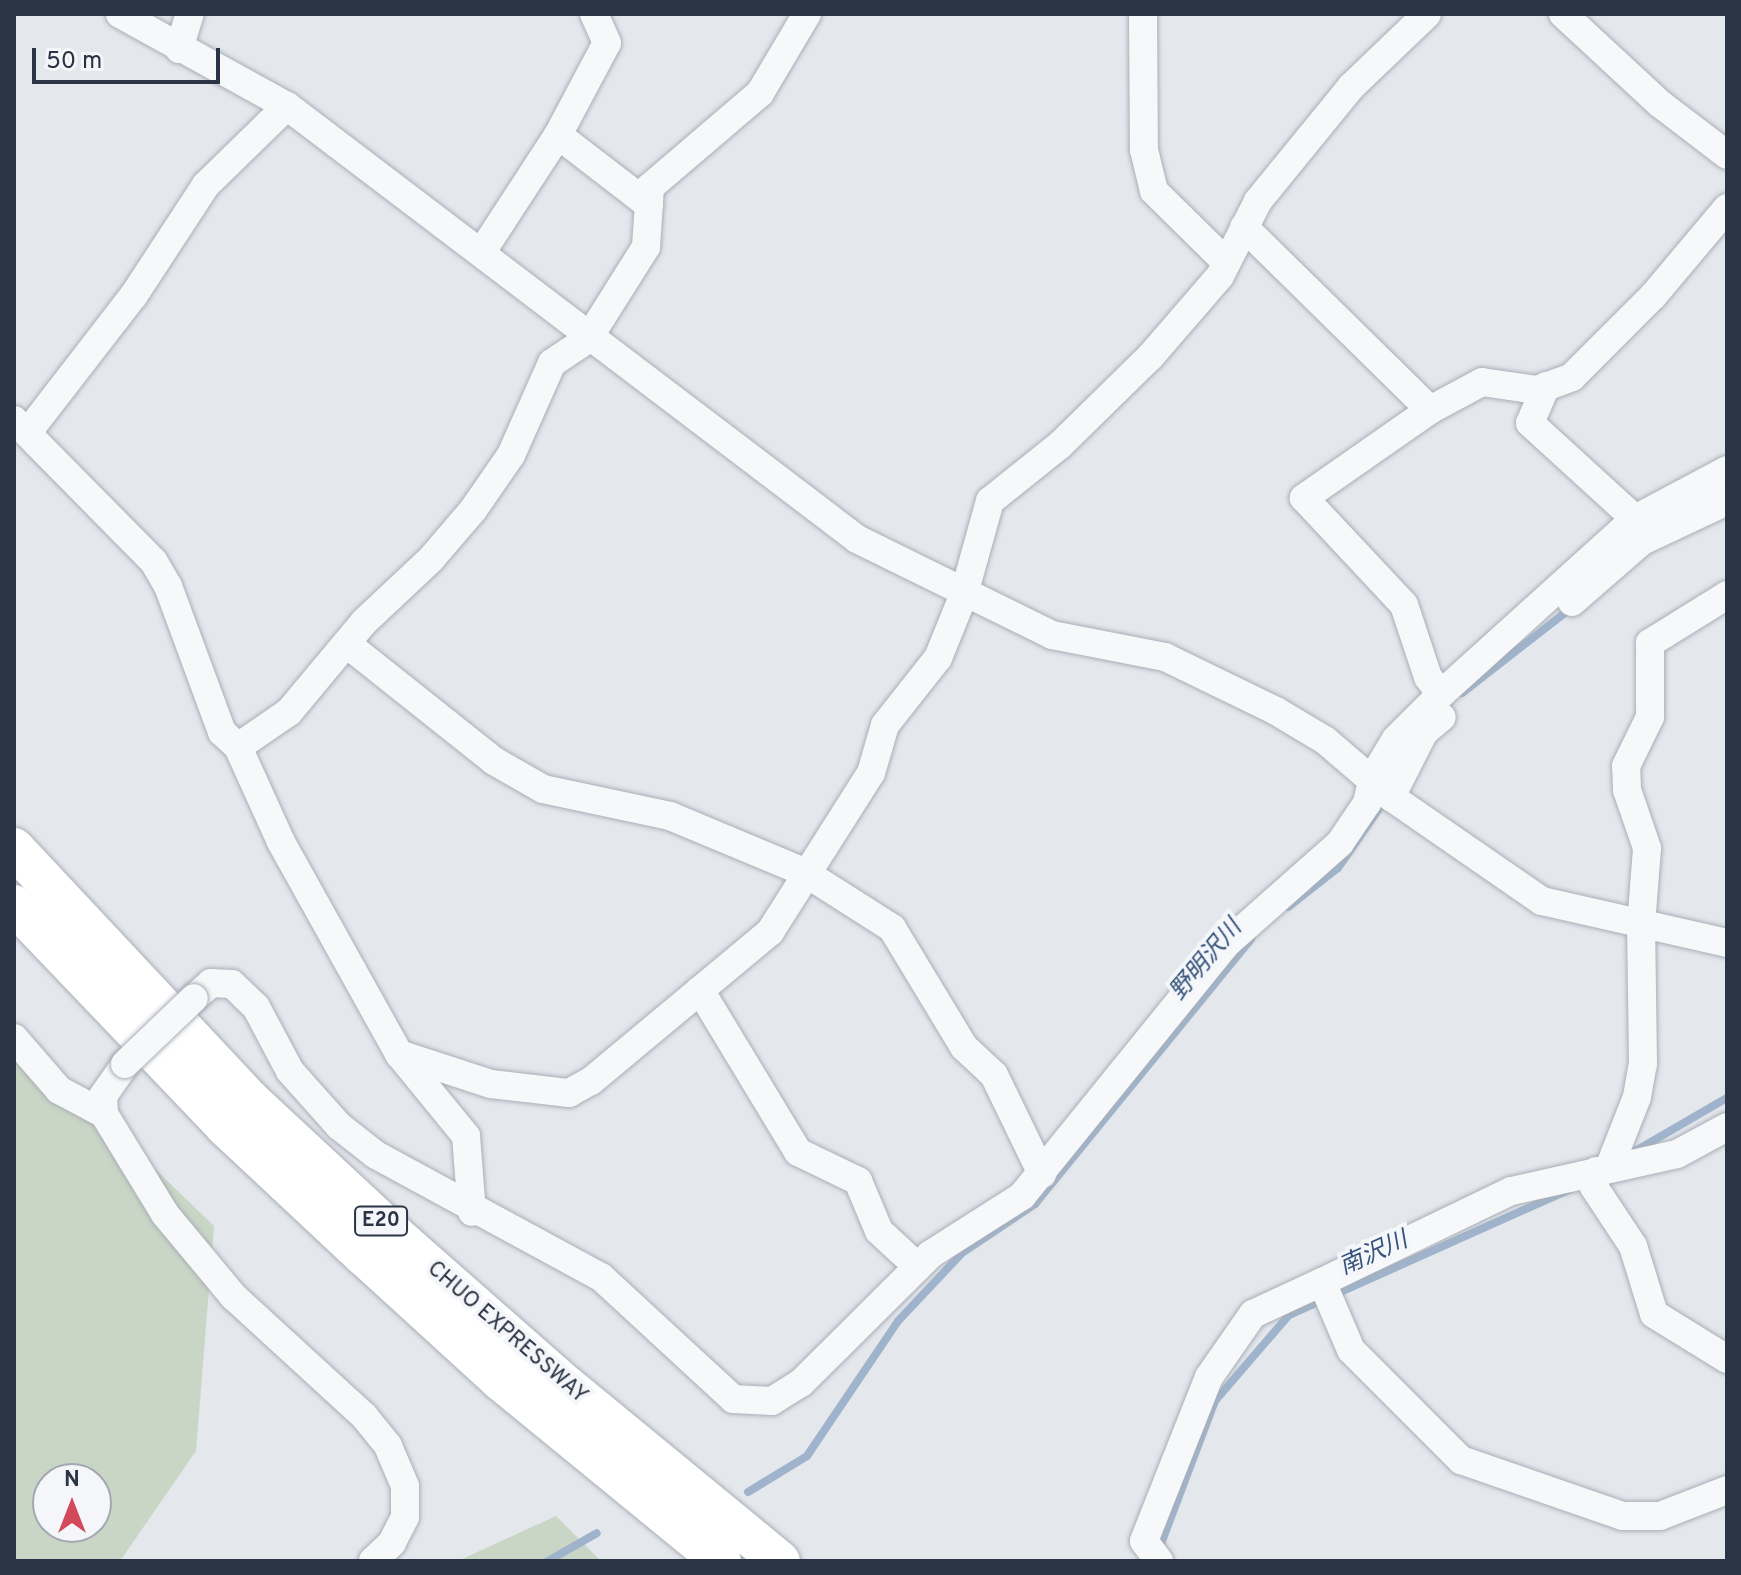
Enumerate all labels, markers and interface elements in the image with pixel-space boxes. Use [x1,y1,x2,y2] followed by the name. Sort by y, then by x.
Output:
[36,32,224,82] scale bar
[46,47,102,77] text: 50 m
[1165,915,1249,1007] water label: 野明沢川
[353,1205,409,1237] road number: E20
[1335,1227,1413,1283] water label: 南沢川
[421,1256,593,1410] street label: CHUO EXPRESSWAY
[32,1463,112,1543] north arrow
[64,1467,80,1494] text: N

